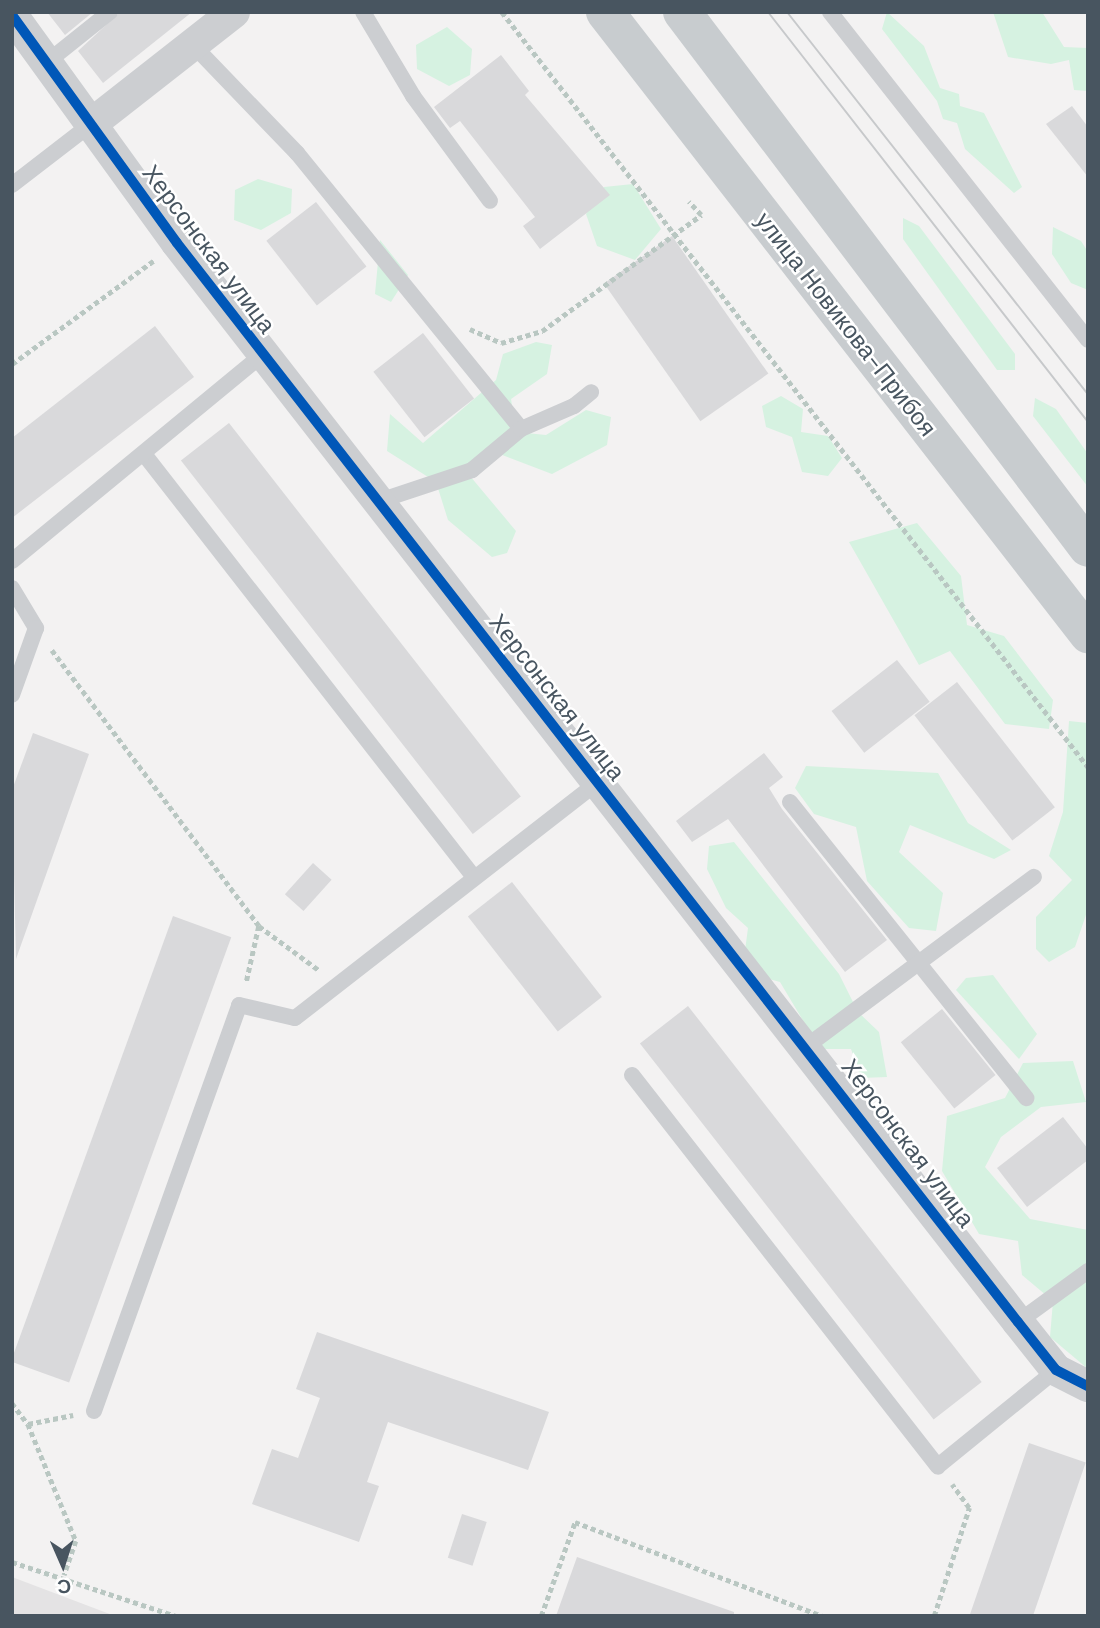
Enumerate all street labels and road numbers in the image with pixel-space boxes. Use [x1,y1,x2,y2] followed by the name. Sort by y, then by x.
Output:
[136,159,282,339] street label: Херсонская улица
[750,206,942,442] street label: улица Новикова-Прибоя
[483,608,631,786] street label: Херсонская улица
[835,1053,981,1233] street label: Херсонская улица

